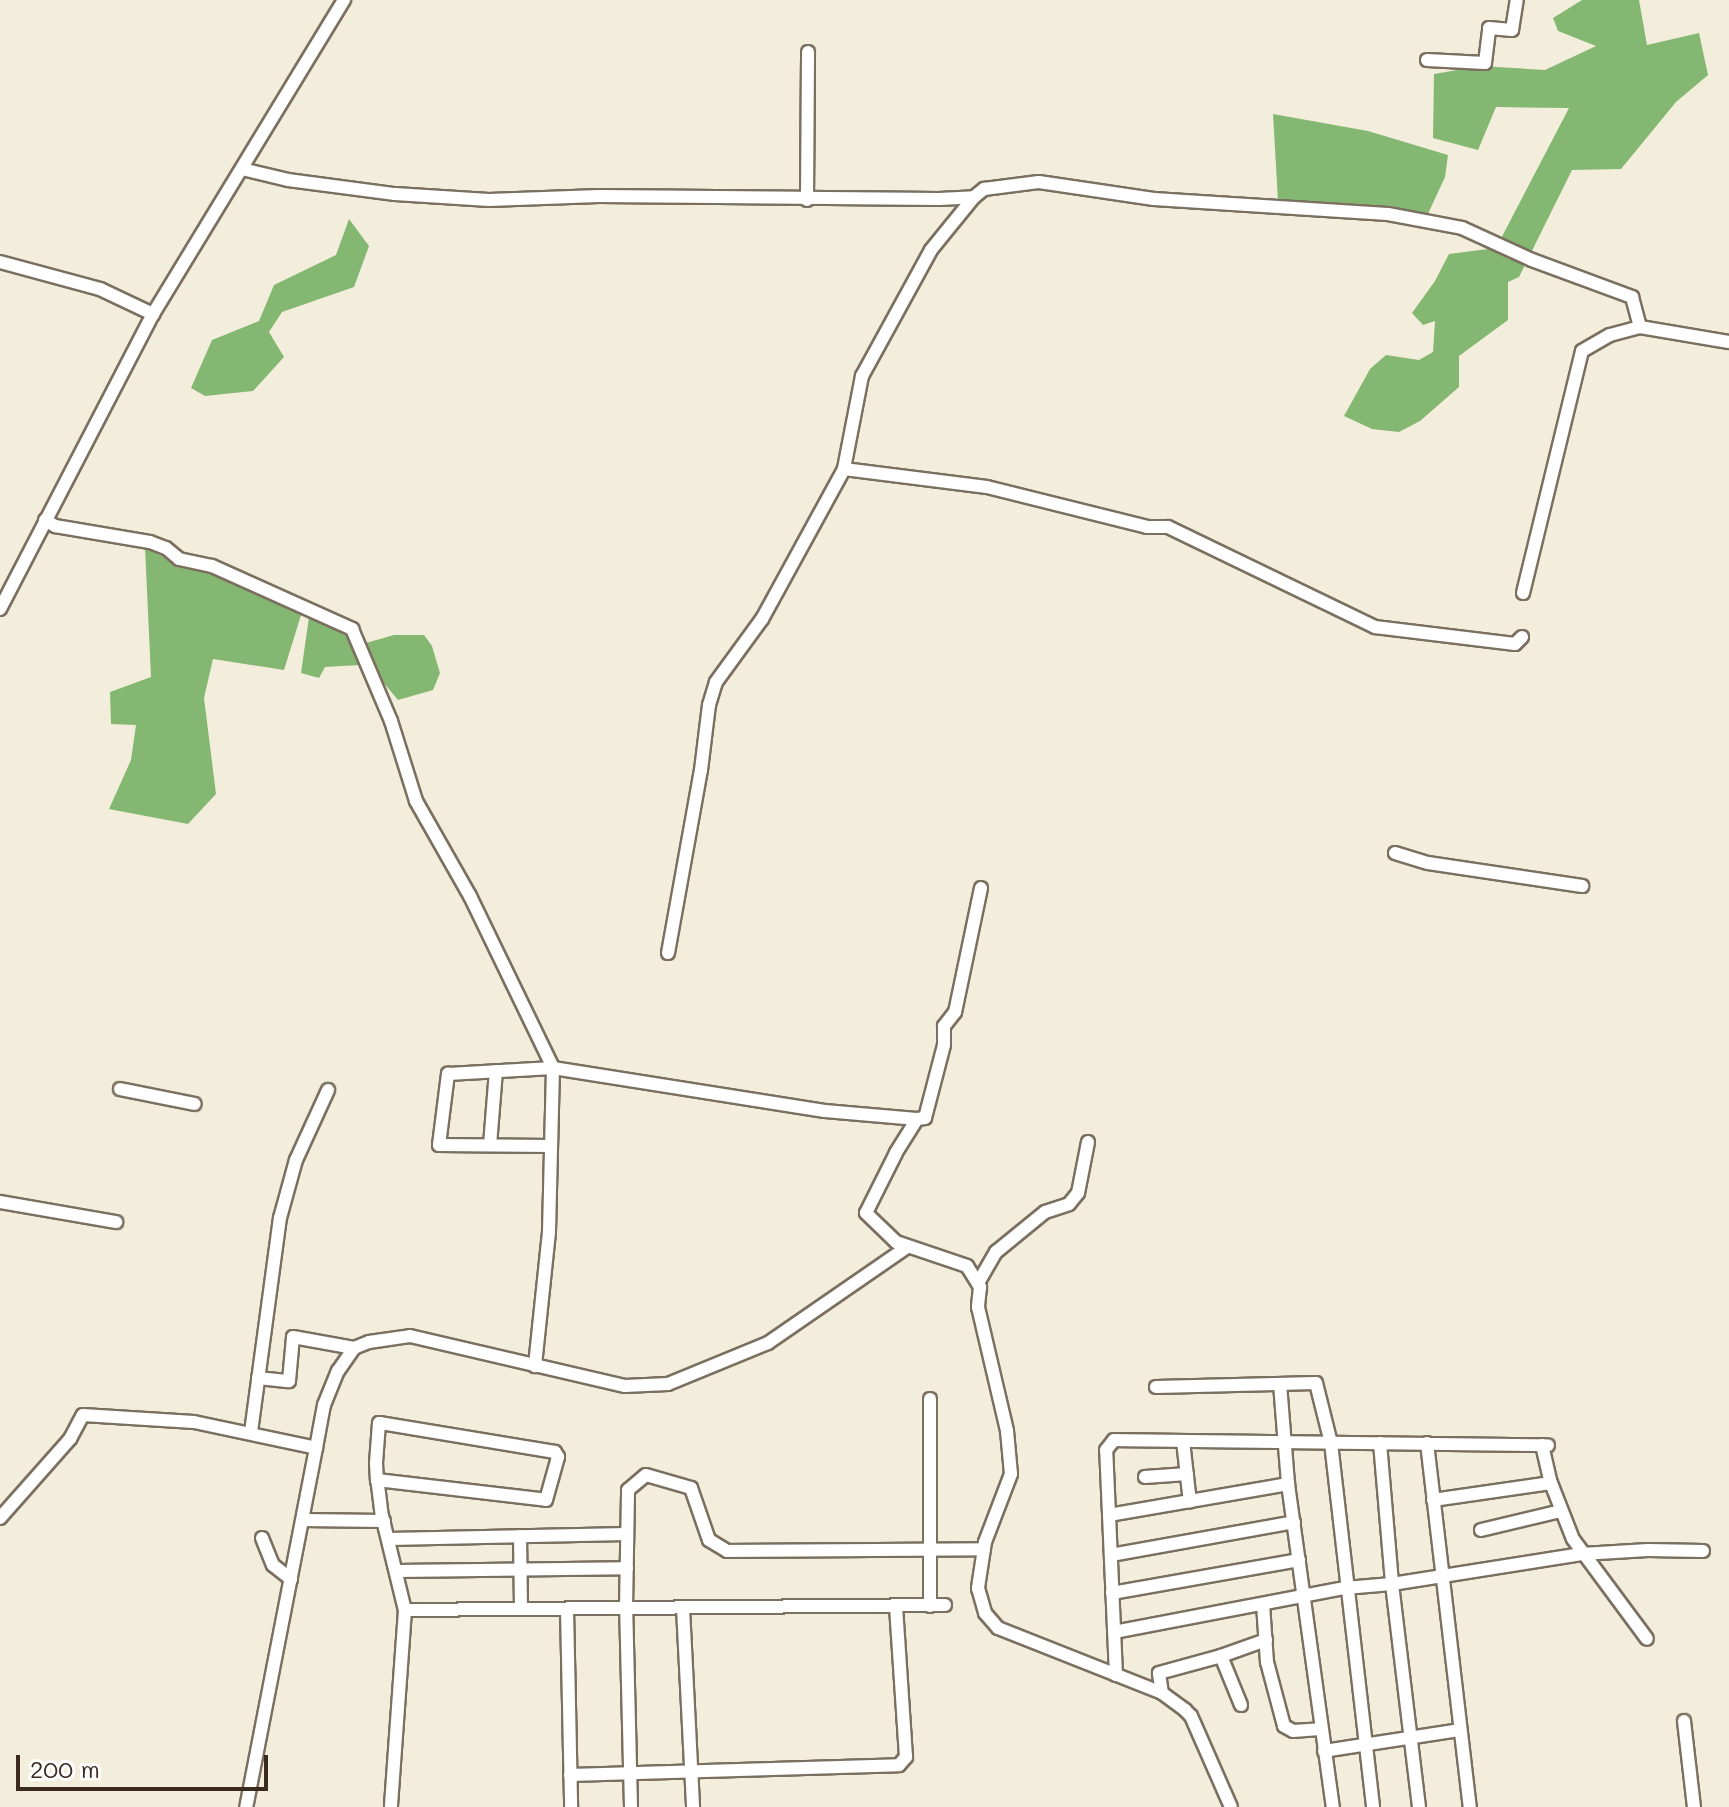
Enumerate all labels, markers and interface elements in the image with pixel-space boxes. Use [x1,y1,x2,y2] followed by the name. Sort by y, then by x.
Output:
[20,1739,272,1789] scale bar
[30,1753,100,1784] text: 200 m

